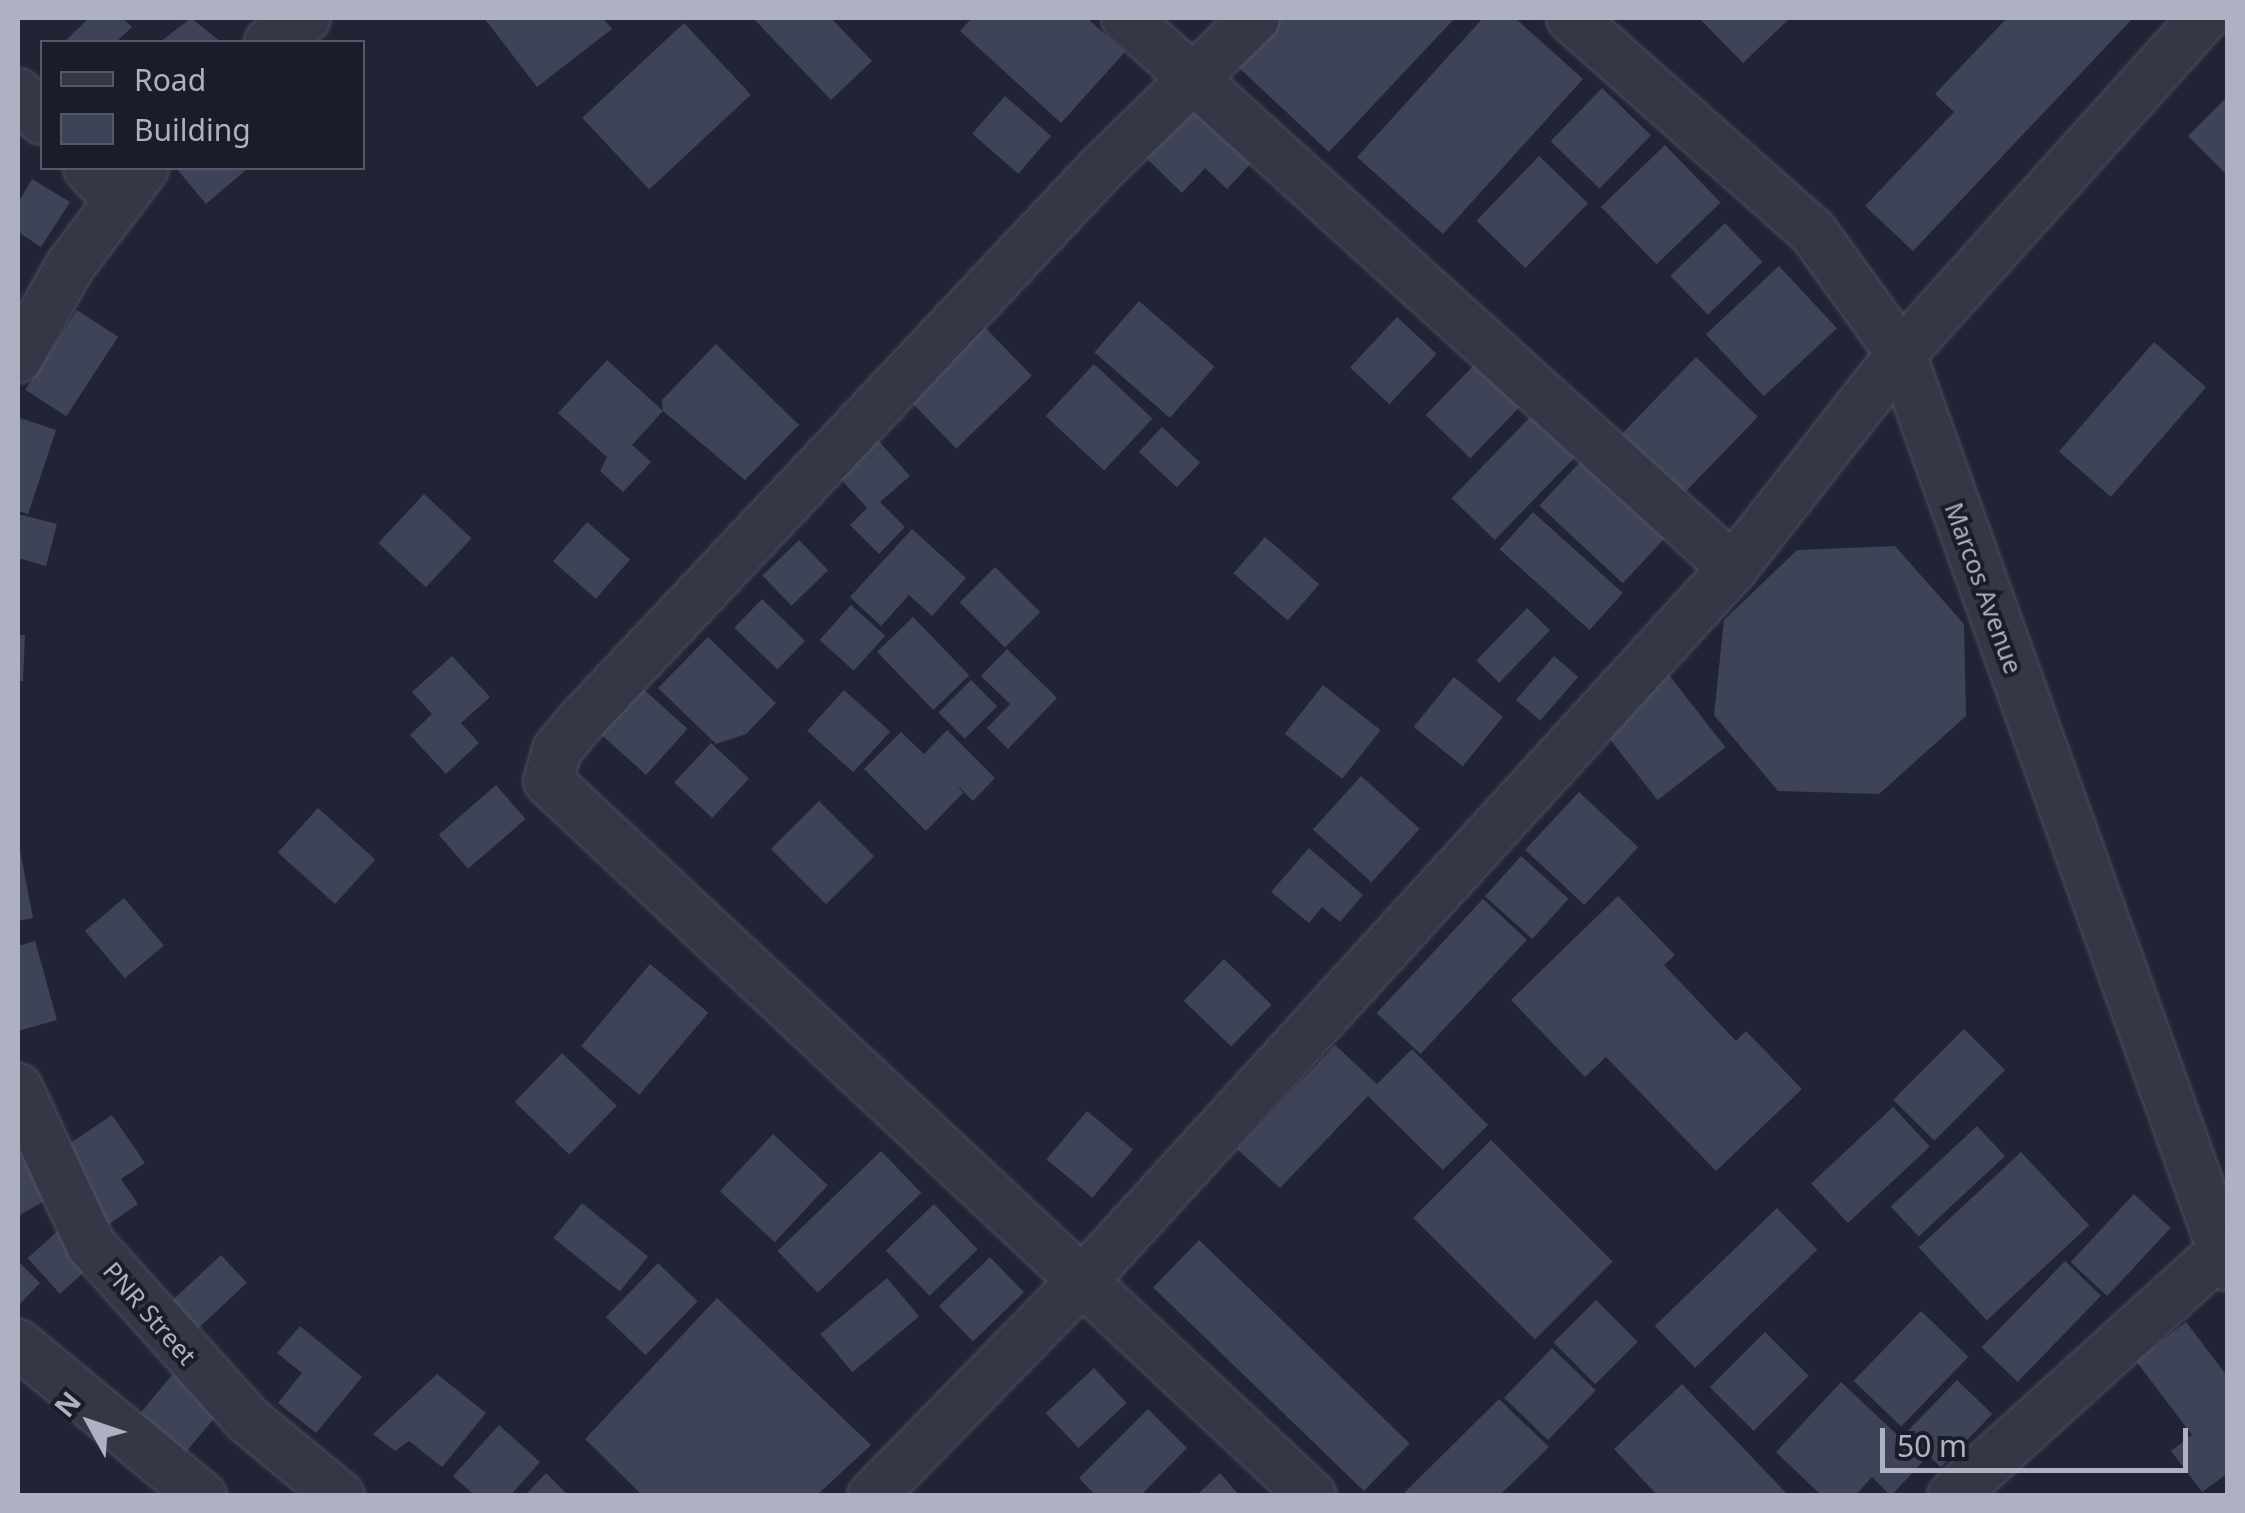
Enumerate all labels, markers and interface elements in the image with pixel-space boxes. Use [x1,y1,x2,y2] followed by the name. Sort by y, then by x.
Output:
[40,40,365,170] legend
[134,59,206,100] text: Road
[134,109,251,150] text: Building
[1939,498,2029,678] street label: Marcos Avenue
[97,1256,203,1370] street label: PNR Street
[40,1373,140,1473] north arrow
[45,1383,89,1425] text: N
[1885,1408,2192,1470] scale bar
[1897,1425,1967,1466] text: 50 m

